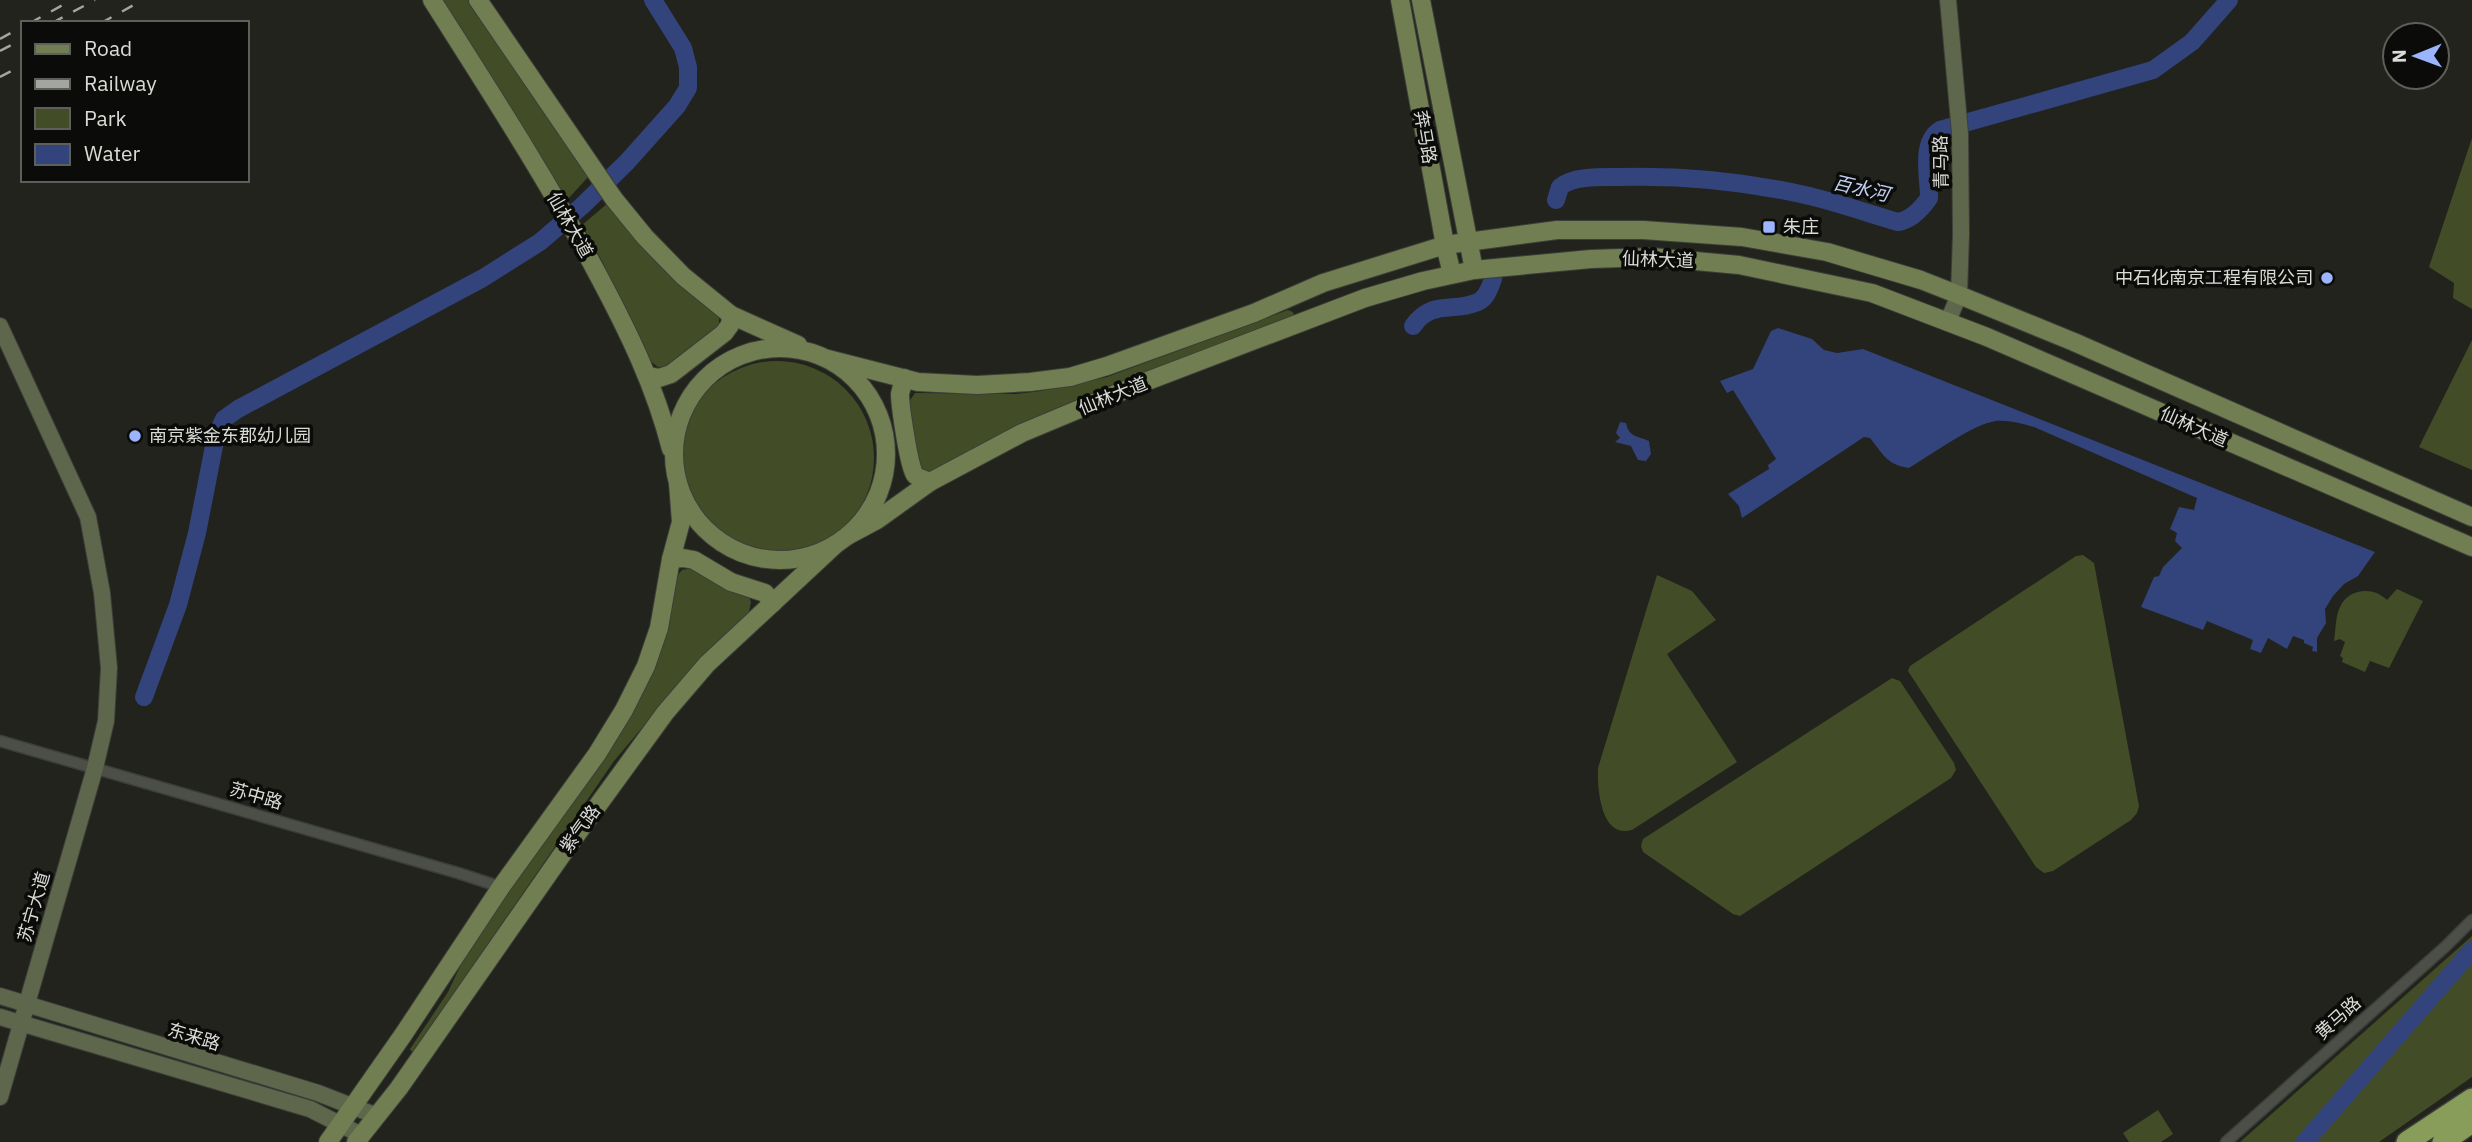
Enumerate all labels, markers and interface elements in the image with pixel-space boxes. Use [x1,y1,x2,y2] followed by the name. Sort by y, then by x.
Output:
[21,21,248,182] legend
[2381,21,2451,91] north arrow
[84,34,132,62] text: Road
[2387,49,2411,63] text: N
[84,69,157,97] text: Railway
[84,104,127,132] text: Park
[1409,108,1442,165] street label: 奔马路
[1929,135,1952,189] street label: 青马路
[84,139,141,167] text: Water
[1831,170,1895,207] water label: 百水河
[542,188,598,262] street label: 仙林大道
[1783,215,1819,238] place label: 朱庄
[1761,219,1777,235] marker: 朱庄
[1622,247,1694,272] street label: 仙林大道
[2115,266,2313,289] place label: 中石化南京工程有限公司
[2319,270,2335,286] marker: 中石化南京工程有限公司
[1075,371,1150,420] street label: 仙林大道
[2157,401,2232,452] street label: 仙林大道
[149,424,311,447] place label: 南京紫金东郡幼儿园
[127,428,143,444] marker: 南京紫金东郡幼儿园
[227,777,285,814] street label: 苏中路
[554,800,605,857] street label: 紫气路
[13,869,54,945] street label: 苏宁大道
[2310,991,2365,1044] street label: 黄马路
[165,1018,223,1055] street label: 东来路

